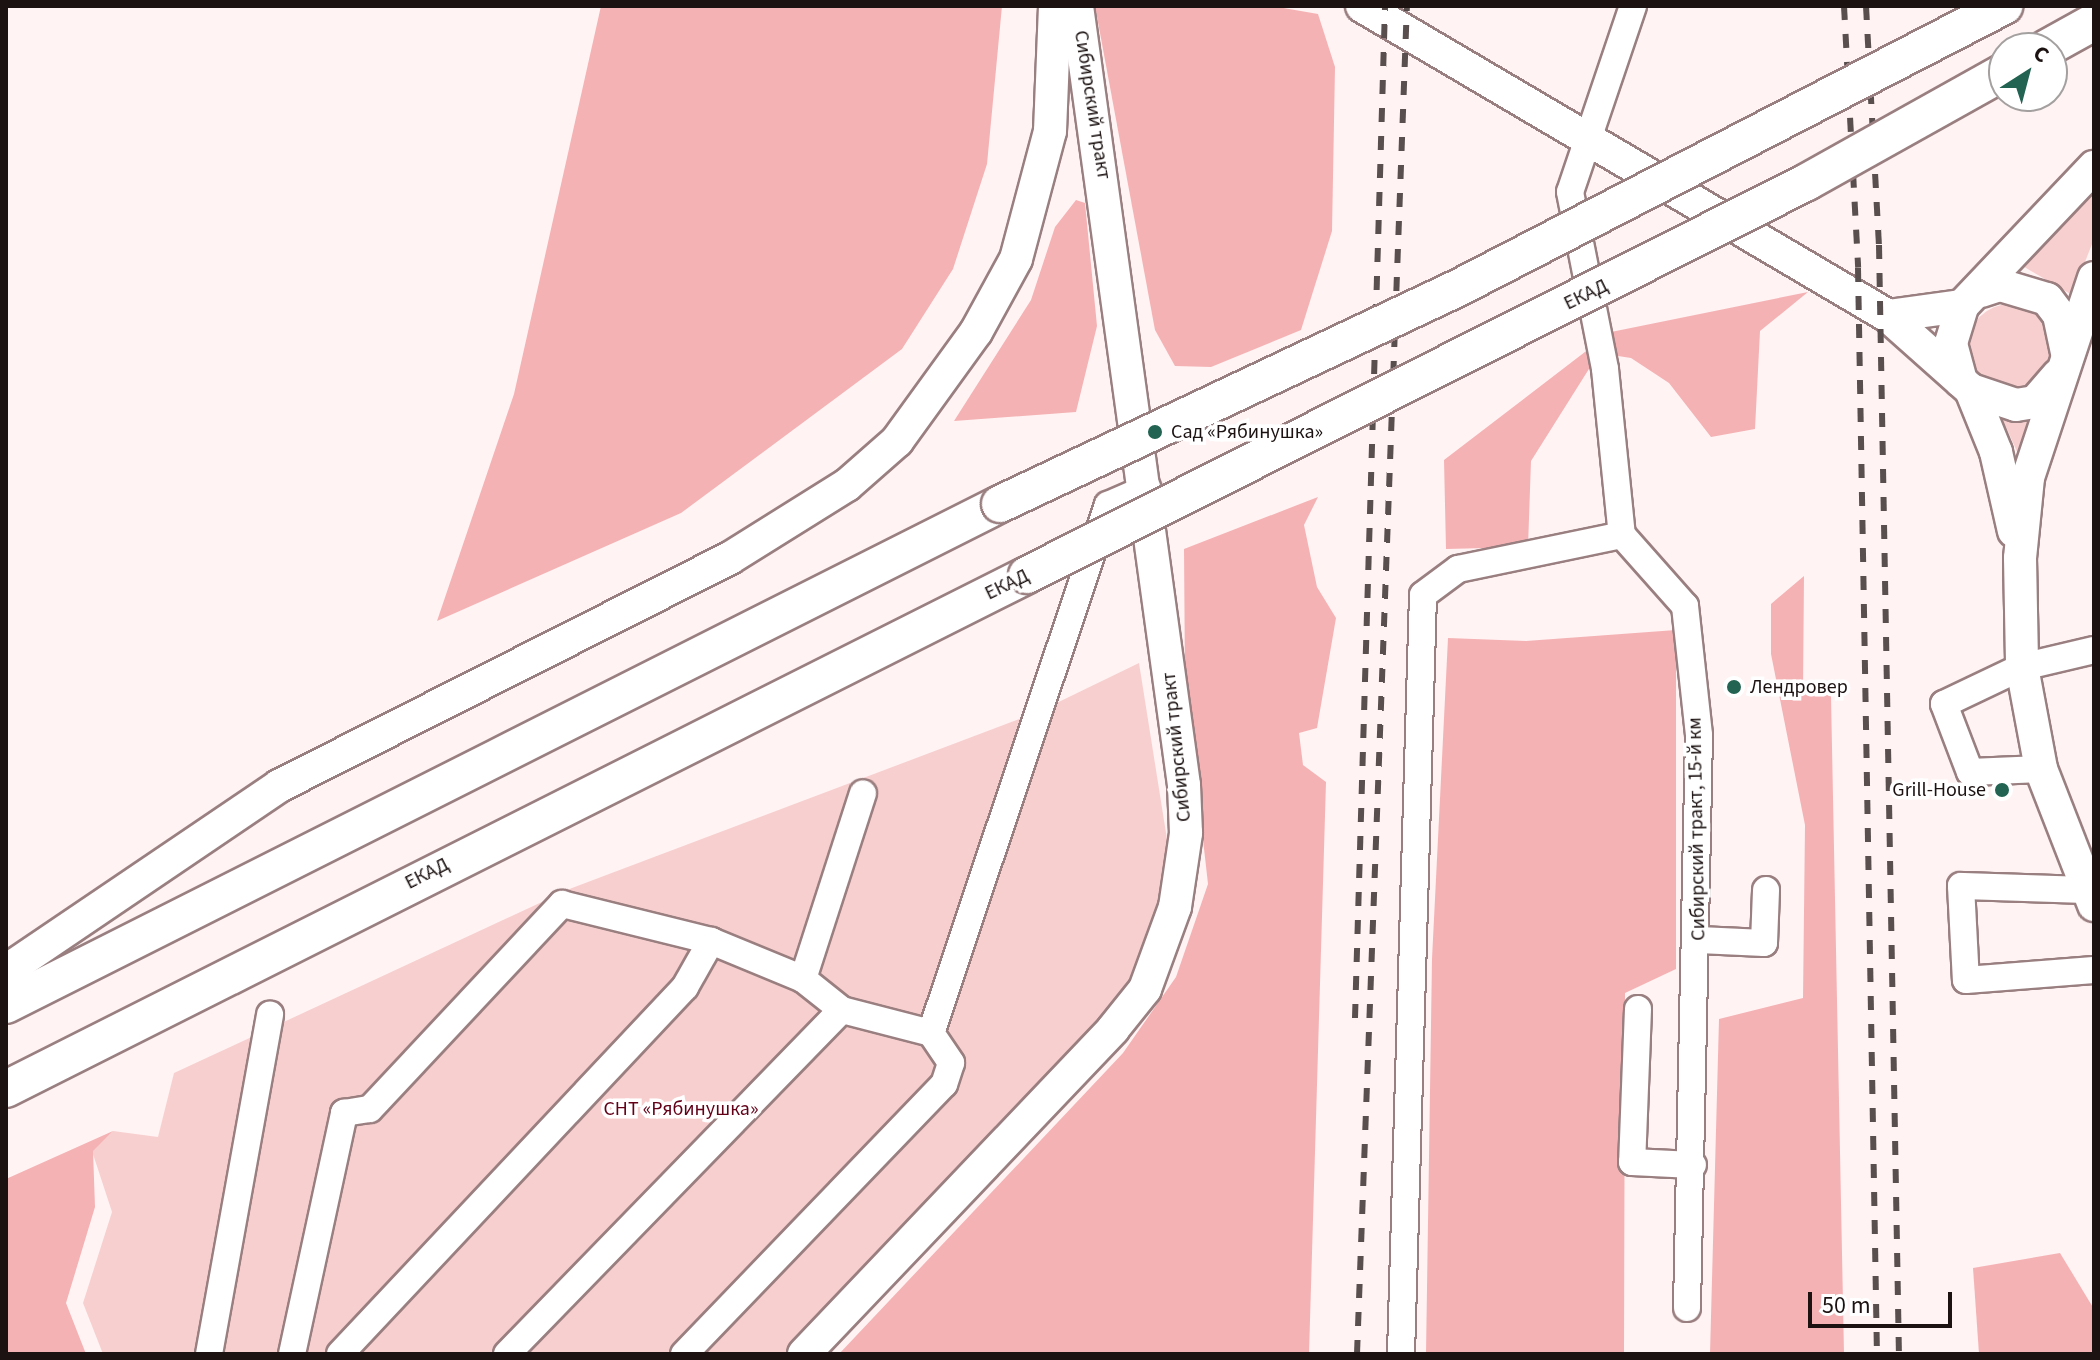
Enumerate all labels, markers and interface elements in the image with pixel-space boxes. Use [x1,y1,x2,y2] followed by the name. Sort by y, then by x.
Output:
[1068,29,1116,181] street label: Сибирский тракт
[1988,32,2068,112] north arrow
[2026,37,2056,71] text: С
[1560,274,1612,316] street label: ЕКАД
[1171,420,1323,444] place label: Сад «Рябинушка»
[1146,423,1164,441] marker: Сад «Рябинушка»
[981,564,1033,606] street label: ЕКАД
[1157,671,1197,823] street label: Сибирский тракт
[1750,675,1848,699] place label: Лендровер
[1725,678,1743,696] marker: Лендровер
[1683,717,1711,941] street label: Сибирский тракт, 15-й км
[1892,778,1986,802] place label: Grill-House
[1993,781,2011,799] marker: Grill-House
[401,853,453,895] street label: ЕКАД
[603,1097,759,1121] park label: СНТ «Рябинушка»
[1812,1276,1956,1326] scale bar
[1822,1288,1871,1323] text: 50 m

